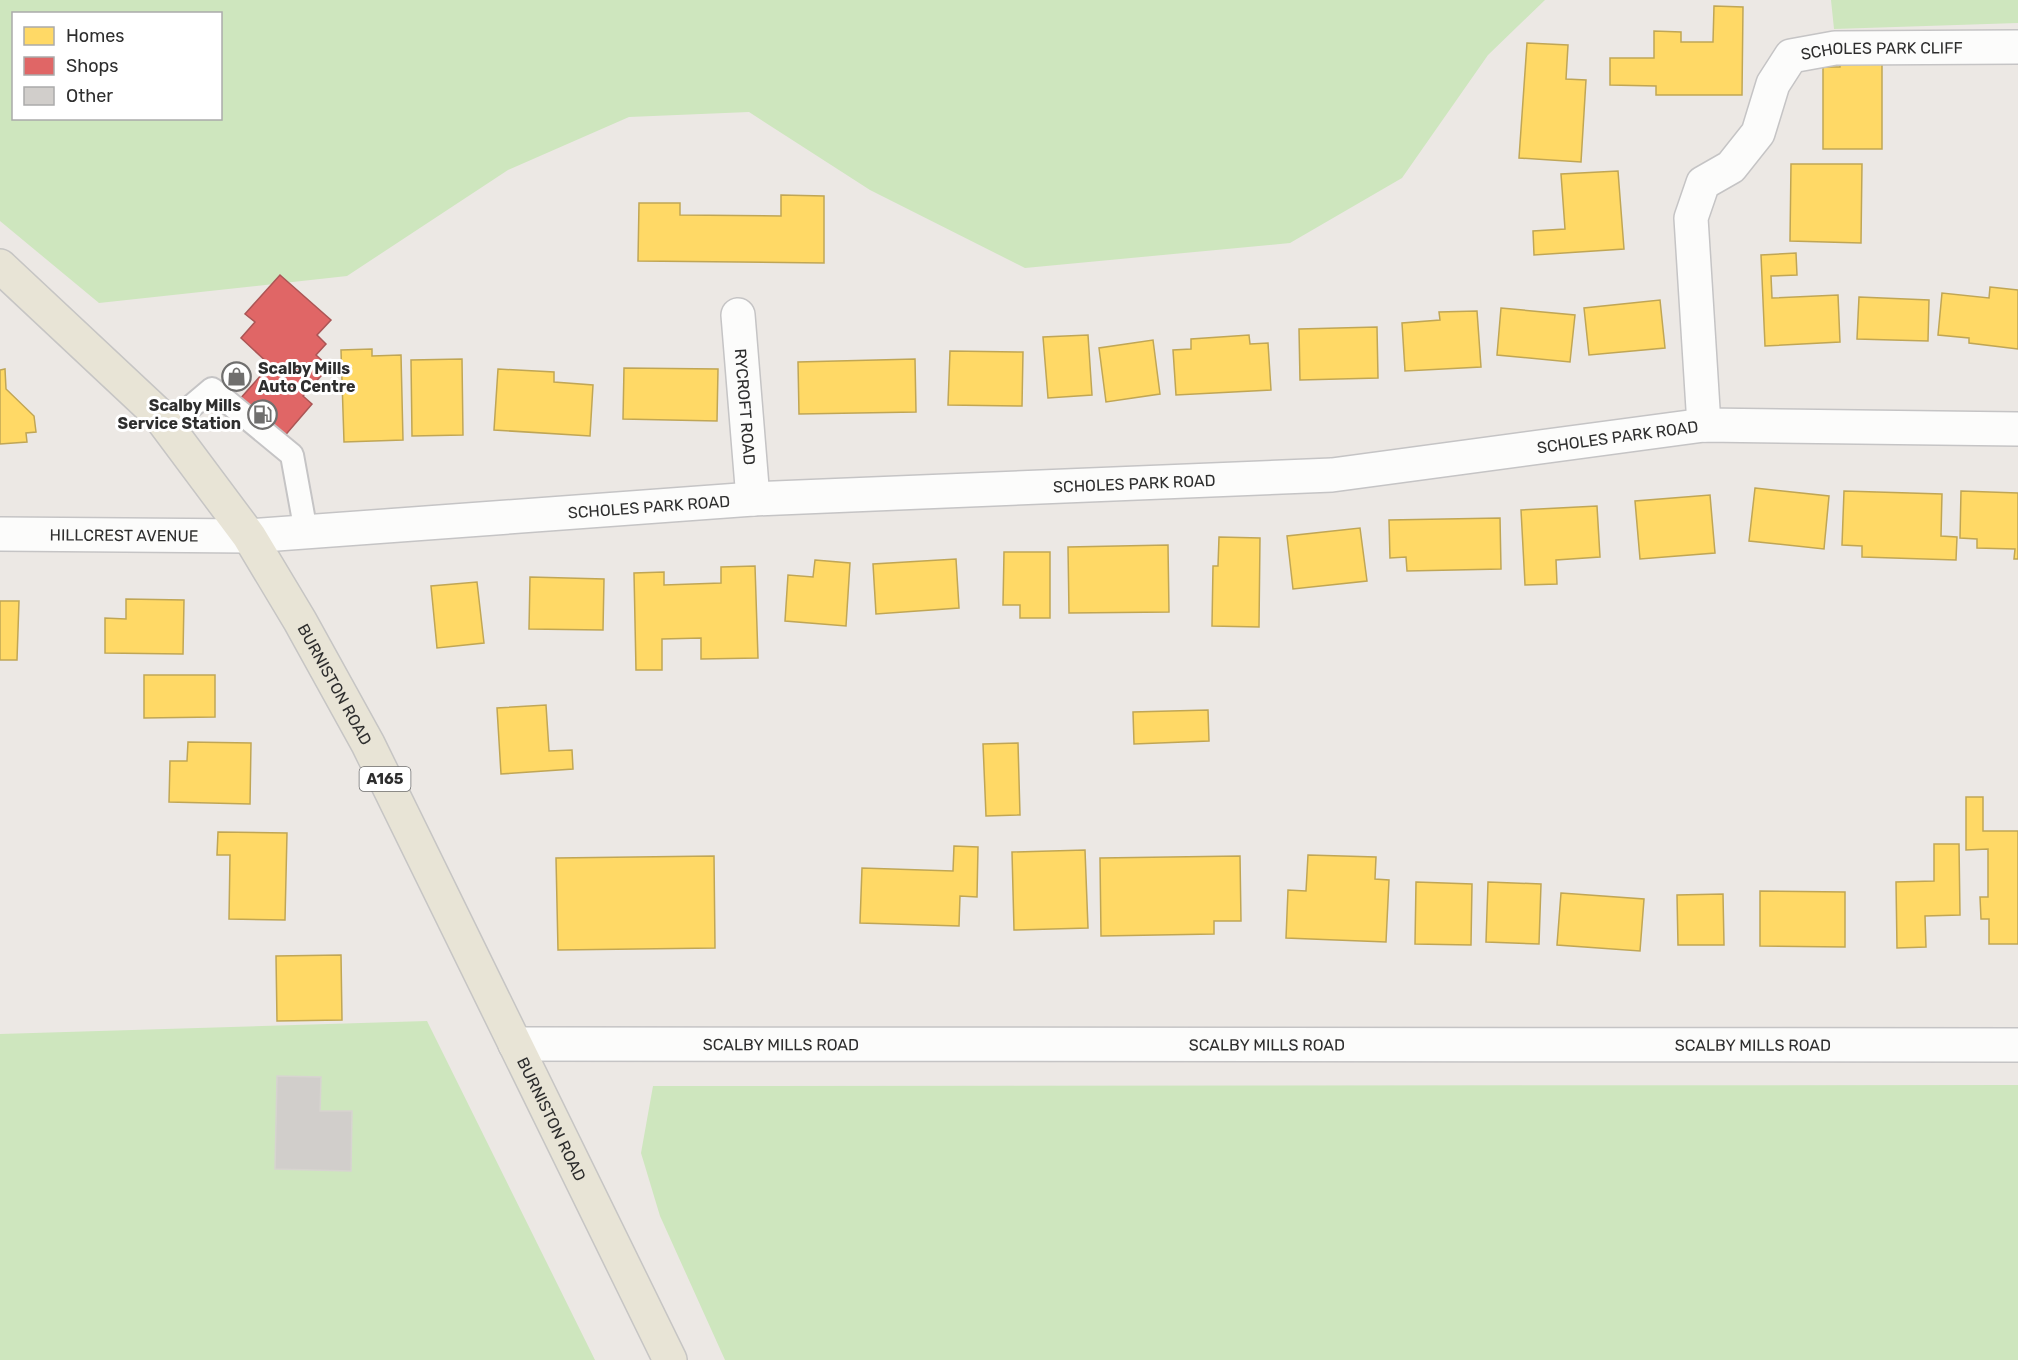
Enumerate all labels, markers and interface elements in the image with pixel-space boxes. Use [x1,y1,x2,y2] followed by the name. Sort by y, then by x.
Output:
[12,12,222,120] legend
[66,25,124,47] text: Homes
[1799,38,1963,64] street label: SCHOLES PARK CLIFF
[66,55,118,77] text: Shops
[66,85,113,107] text: Other
[731,348,759,466] street label: RYCROFT ROAD
[258,359,355,396] place label: Scalby Mills Auto Centre
[221,361,253,393] shop icon: Scalby Mills Auto Centre
[118,396,241,433] place label: Scalby Mills Service Station
[246,398,278,430] fuel station icon: Scalby Mills Service Station
[1536,417,1699,457] street label: SCHOLES PARK ROAD
[1053,471,1216,497] street label: SCHOLES PARK ROAD
[567,492,731,523] street label: SCHOLES PARK ROAD
[49,525,199,546] street label: HILLCREST AVENUE
[293,621,376,748] street label: BURNISTON ROAD
[360,767,410,791] road number: A165
[703,1035,859,1054] street label: SCALBY MILLS ROAD
[1189,1035,1345,1055] street label: SCALBY MILLS ROAD
[1675,1036,1831,1055] street label: SCALBY MILLS ROAD
[513,1054,590,1184] street label: BURNISTON ROAD

